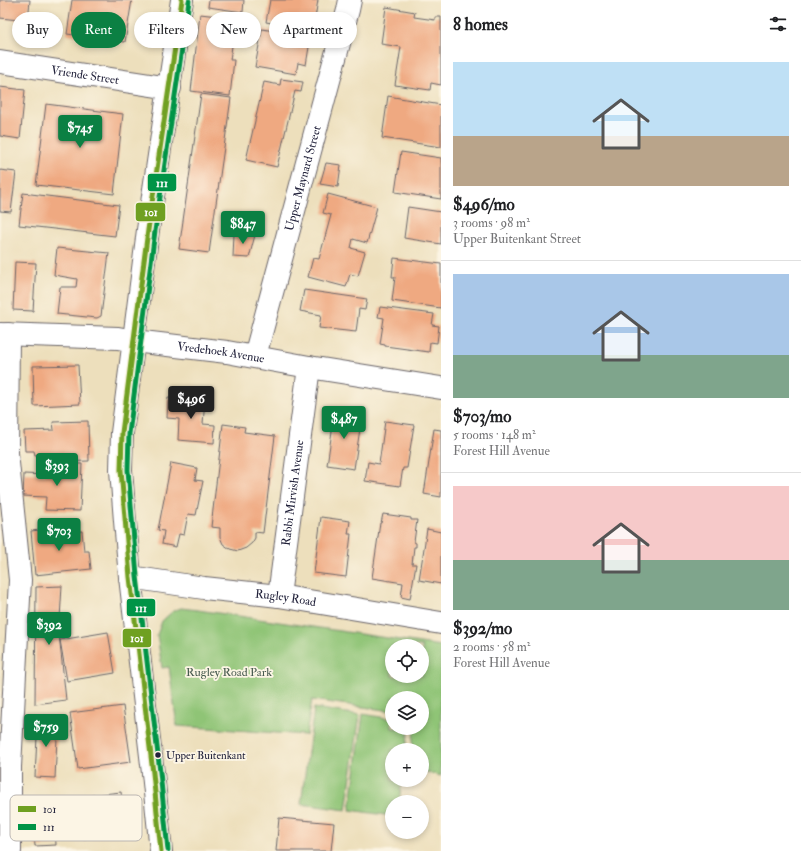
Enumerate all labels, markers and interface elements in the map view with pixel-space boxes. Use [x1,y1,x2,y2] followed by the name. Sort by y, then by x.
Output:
[12,12,63,48] chip: Buy
[71,12,126,48] chip: Rent
[134,12,198,48] chip: Filters
[206,12,261,48] chip: New
[269,12,357,48] chip: Apartment
[767,13,789,35] icon: filters
[453,14,508,35] text: 8 homes
[50,62,120,88] street label: Vriende Street
[585,88,657,160] icon: home
[56,115,104,149] pin: $745
[67,120,93,136] text: $745
[281,124,324,233] street label: Upper Maynard Street
[147,173,177,192] line badge: 111
[156,177,168,190] text: 111
[453,194,515,215] text: $496/mo
[135,202,166,222] line badge: 101
[144,206,158,219] text: 101
[219,211,267,245] pin: $847
[453,215,530,231] text: 3 rooms · 98 m²
[230,216,256,232] text: $847
[453,231,581,247] text: Upper Buitenkant Street
[585,300,657,372] icon: home
[176,339,266,366] street label: Vredehoek Avenue
[167,386,215,420] pin: $496
[177,391,205,407] text: $496
[320,406,368,440] pin: $487
[453,406,511,427] text: $703/mo
[331,411,357,427] text: $487
[453,427,536,443] text: 5 rooms · 148 m²
[278,439,307,547] street label: Rabbi Mirvish Avenue
[453,443,550,459] text: Forest Hill Avenue
[33,453,81,487] pin: $393
[45,458,69,474] text: $393
[585,512,657,584] icon: home
[35,518,83,552] pin: $703
[47,523,71,539] text: $703
[254,586,317,610] street label: Rugley Road
[126,598,156,617] line badge: 111
[135,602,147,615] text: 111
[25,612,73,646] pin: $392
[36,617,62,633] text: $392
[453,618,512,639] text: $392/mo
[122,628,152,648] line badge: 101
[130,632,144,645] text: 101
[385,639,429,839] map controls
[385,639,429,683] button: locate
[453,639,531,655] text: 2 rooms · 58 m²
[453,655,550,671] text: Forest Hill Avenue
[186,665,272,680] park label: Rugley Road Park
[385,691,429,735] button: layers
[22,714,70,748] pin: $759
[33,719,59,735] text: $759
[385,743,429,787] button: +
[166,749,246,763] place label: Upper Buitenkant
[153,750,163,760] marker: Upper Buitenkant
[10,795,142,841] legend
[385,795,429,839] button: −
[43,803,56,816] text: 101
[43,821,55,834] text: 111

